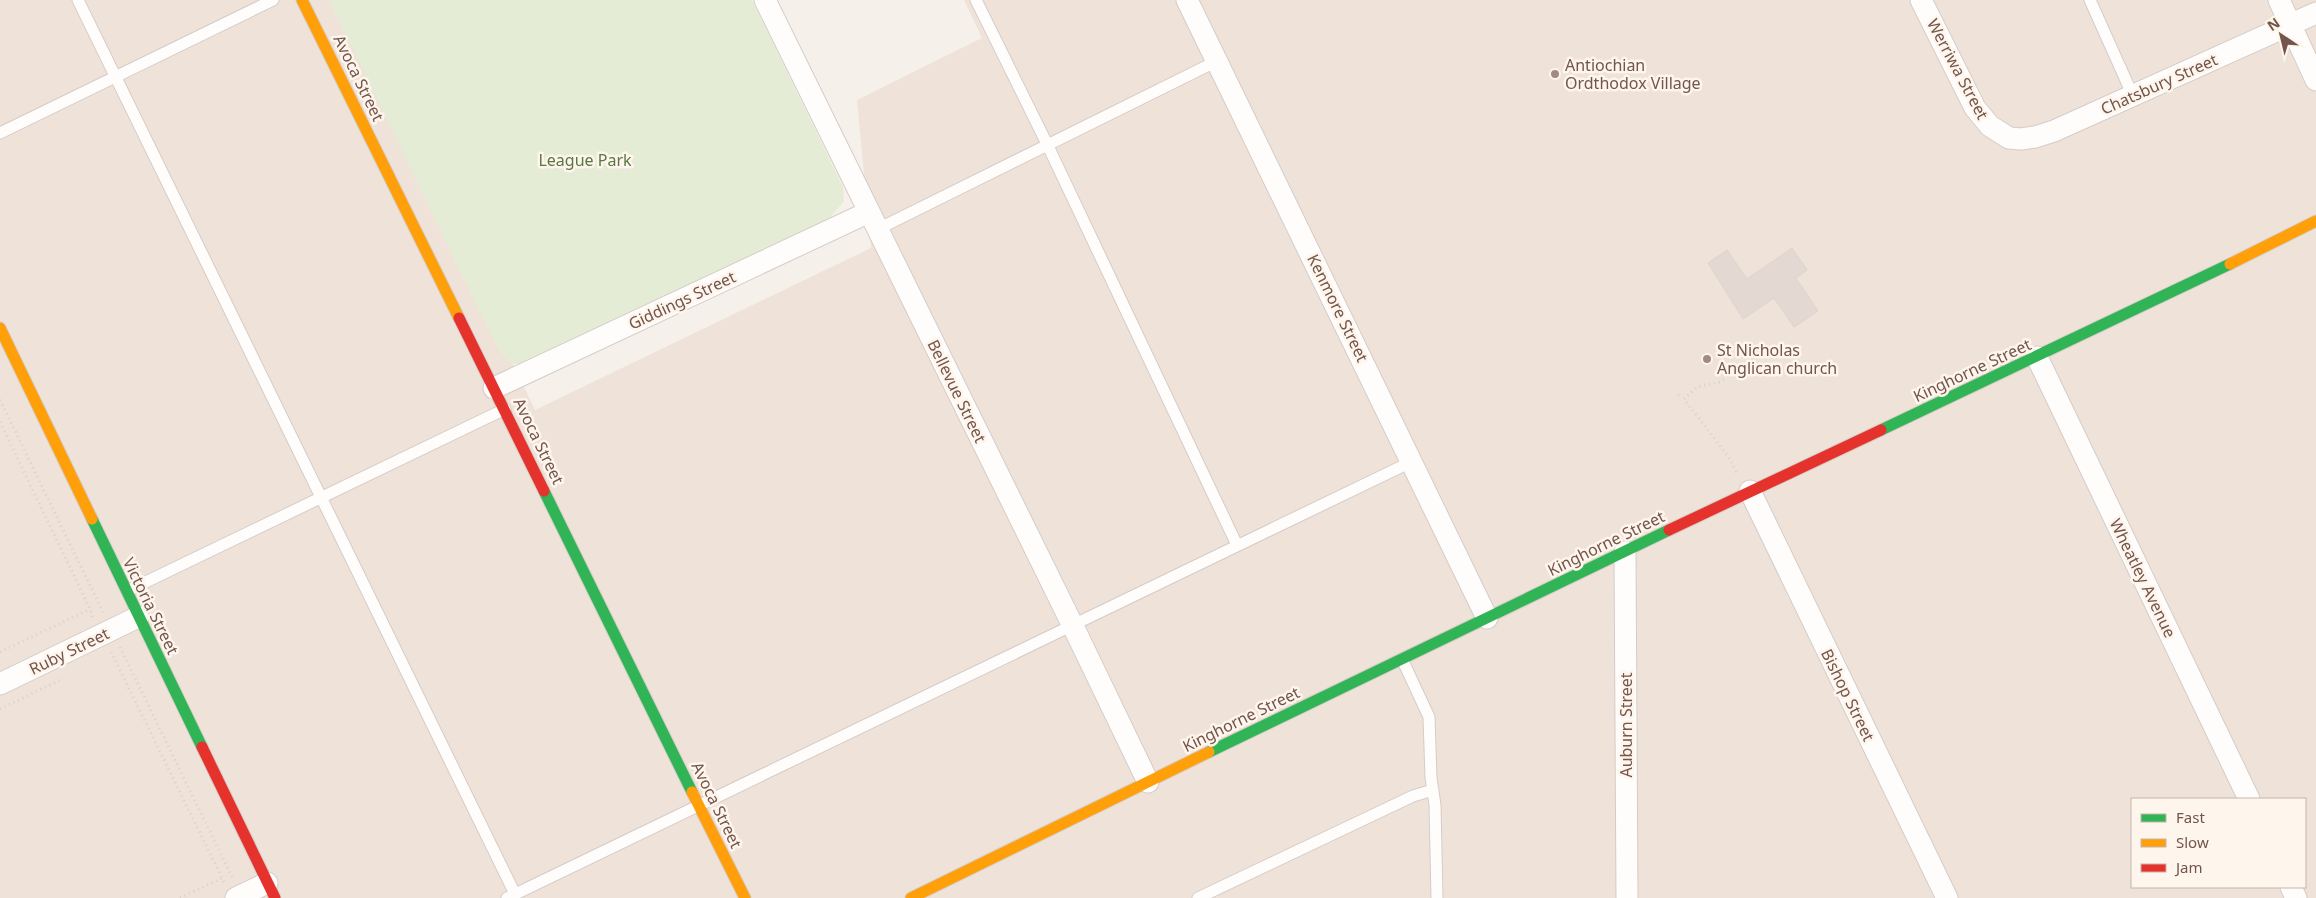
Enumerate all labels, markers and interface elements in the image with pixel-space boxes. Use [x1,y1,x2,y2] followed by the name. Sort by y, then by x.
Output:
[2256,10,2306,60] north arrow
[2263,13,2283,35] text: N
[1922,15,1994,124] street label: Werriwa Street
[329,31,389,125] street label: Avoca Street
[2097,48,2221,120] street label: Chatsbury Street
[1565,54,1701,94] place label: Antiochian Ordthodox Village
[1549,68,1561,80] marker: Antiochian Ordthodox Village
[538,149,632,171] park label: League Park
[1302,250,1374,366] street label: Kenmore Street
[625,265,739,334] street label: Giddings Street
[1909,333,2035,407] street label: Kinghorne Street
[923,336,992,446] street label: Bellevue Street
[1717,339,1837,379] place label: St Nicholas Anglican church
[1701,353,1713,365] marker: St Nicholas Anglican church
[509,394,569,488] street label: Avoca Street
[1544,505,1668,581] street label: Kinghorne Street
[2105,515,2181,641] street label: Wheatley Avenue
[118,554,184,658] street label: Victoria Street
[25,622,113,680] street label: Ruby Street
[1816,645,1880,745] street label: Bishop Street
[1615,672,1637,778] street label: Auburn Street
[1179,681,1303,757] street label: Kinghorne Street
[687,758,747,852] street label: Avoca Street
[2131,798,2306,888] legend
[2176,807,2205,827] text: Fast
[2176,832,2209,852] text: Slow
[2174,857,2203,877] text: Jam

